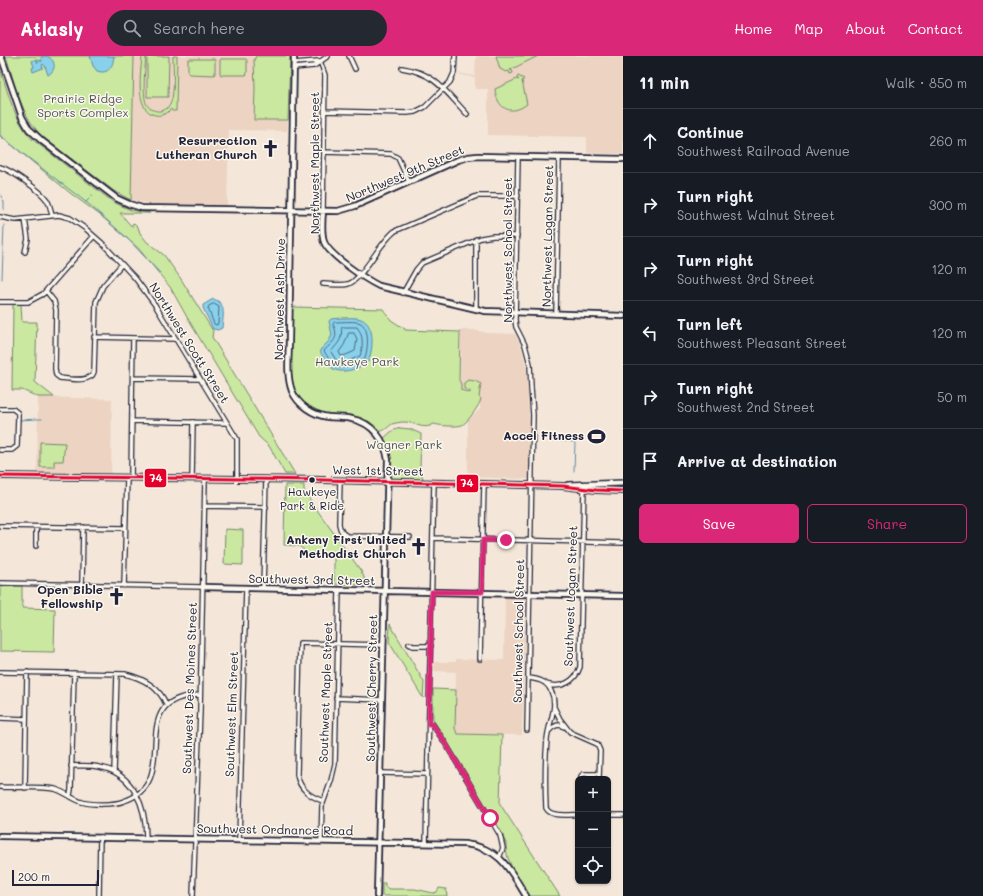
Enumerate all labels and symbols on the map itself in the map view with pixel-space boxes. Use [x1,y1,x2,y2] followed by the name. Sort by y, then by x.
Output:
[37,90,129,120] park label: Prairie Ridge Sports Complex
[306,92,322,234] street label: Northwest Maple Street
[156,132,257,162] place label: Resurrection Lutheran Church
[260,138,280,158] church icon: Resurrection Lutheran Church
[343,141,466,205] street label: Northwest 9th Street
[538,165,556,307] street label: Northwest Logan Street
[499,177,515,323] street label: Northwest School Street
[270,238,288,360] street label: Northwest Ash Drive
[146,279,234,406] street label: Northwest Scott Street
[315,353,399,369] park label: Hawkeye Park
[587,426,607,446] sports icon: Accel Fitness
[503,427,584,443] place label: Accel Fitness
[366,436,442,452] park label: Wagner Park
[332,461,424,479] street label: West 1st Street
[144,468,167,488] line badge: 74
[149,470,163,485] text: 74
[456,474,479,493] line badge: 74
[307,475,317,485] marker: Hawkeye Park & Ride
[460,475,474,490] text: 74
[280,484,344,513] place label: Hawkeye Park & Ride
[560,525,580,667] street label: Southwest Logan Street
[286,531,406,561] place label: Ankeny First United Methodist Church
[497,531,515,549] route end
[409,537,429,557] church icon: Ankeny First United Methodist Church
[509,559,527,703] street label: Southwest School Street
[248,570,376,588] street label: Southwest 3rd Street
[37,581,103,611] place label: Open Bible Fellowship
[106,587,126,607] church icon: Open Bible Fellowship
[178,602,200,774] street label: Southwest Des Moines Street
[362,614,380,762] street label: Southwest Cherry Street
[315,621,335,763] street label: Southwest Maple Street
[221,651,241,777] street label: Southwest Elm Street
[481,809,499,827] route start
[197,820,354,838] street label: Southwest Ordnance Road
[12,868,99,887] scale bar

